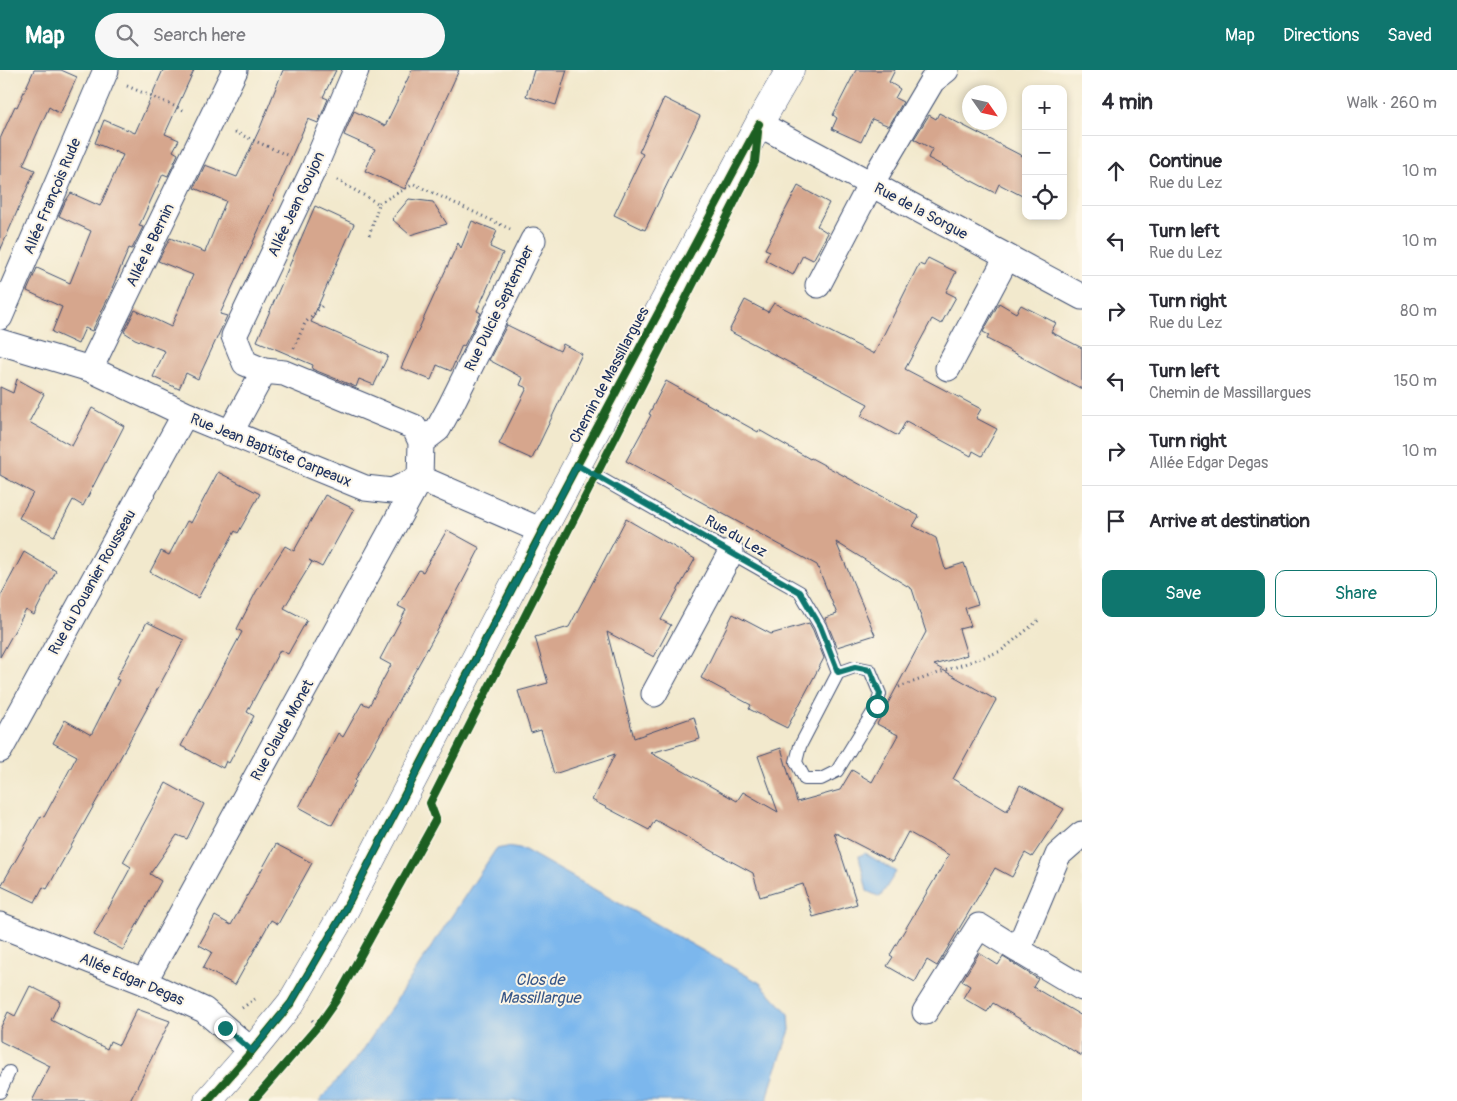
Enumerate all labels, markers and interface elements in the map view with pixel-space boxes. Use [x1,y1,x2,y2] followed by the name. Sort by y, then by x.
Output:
[95,13,445,58] search box
[25,21,65,50] text: Map
[113,21,141,49] icon: search
[153,23,246,47] text: Search here
[1225,24,1255,47] text: Map
[1283,24,1359,47] text: Directions
[1387,24,1432,47] text: Saved
[962,85,1007,130] north arrow
[1022,85,1067,220] map controls
[1022,85,1067,130] button: +
[1102,89,1153,116] text: 4 min
[1346,93,1437,113] text: Walk · 260 m
[1022,130,1067,175] button: −
[19,135,86,257] street label: Allée François Rude
[264,149,329,260] street label: Allée Jean Goujon
[1149,149,1222,173] text: Continue
[1102,157,1130,185] icon: ahead
[1402,161,1437,181] text: 10 m
[1149,173,1222,193] text: Rue du Lez
[1022,175,1067,220] button: locate
[871,179,971,244] street label: Rue de la Sorgue
[122,200,179,290] street label: Allée le Bernin
[1149,219,1219,243] text: Turn left
[1102,227,1130,255] icon: left
[1402,231,1437,251] text: 10 m
[461,241,539,374] street label: Rue Dulcie September
[1149,243,1222,263] text: Rue du Lez
[1149,289,1227,313] text: Turn right
[1102,297,1130,325] icon: right
[1400,301,1437,321] text: 80 m
[565,304,654,447] street label: Chemin de Massillargues
[1149,313,1222,333] text: Rue du Lez
[1149,359,1219,383] text: Turn left
[1102,367,1130,395] icon: left
[1393,371,1437,391] text: 150 m
[1149,383,1311,403] text: Chemin de Massillargues
[187,409,354,492] street label: Rue Jean Baptiste Carpeaux
[1149,429,1227,453] text: Turn right
[1102,437,1130,465] icon: right
[1402,441,1437,461] text: 10 m
[1149,453,1268,473] text: Allée Edgar Degas
[45,506,140,658] street label: Rue du Douanier Rousseau
[1102,507,1130,535] icon: arrive
[1149,509,1310,533] text: Arrive at destination
[701,511,770,562] street label: Rue du Lez
[1102,570,1265,617] button: Save
[1275,570,1437,617] button: Share
[247,676,319,784] street label: Rue Claude Monet
[866,695,889,718] route start
[77,949,187,1010] street label: Allée Edgar Degas
[500,970,583,1008] water label: Clos de Massillargue
[214,1017,237,1040] route end

